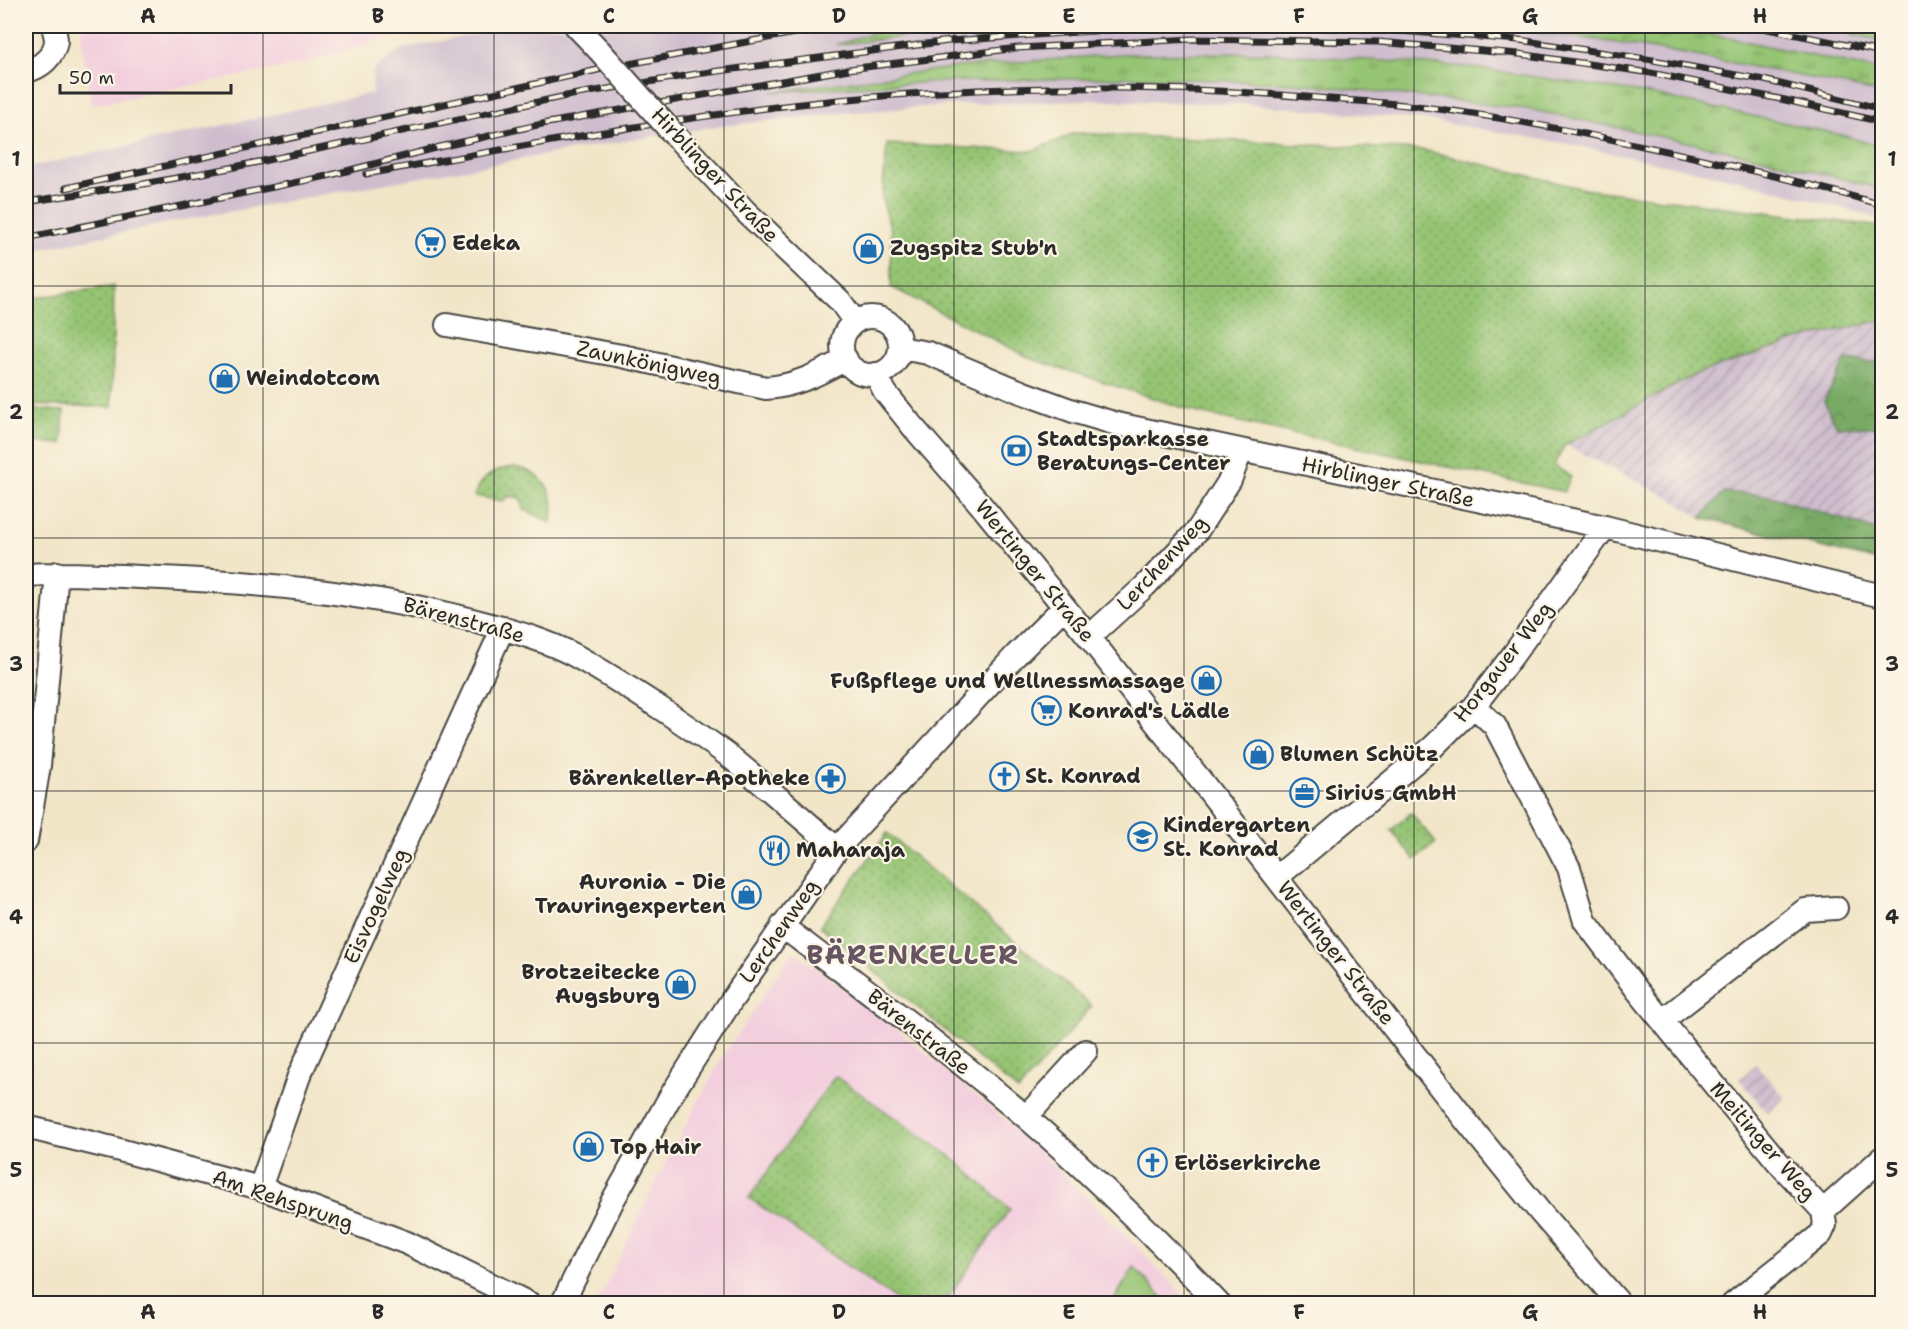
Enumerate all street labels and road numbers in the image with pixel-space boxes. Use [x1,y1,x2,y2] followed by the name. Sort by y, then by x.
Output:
[645,101,785,249] street label: Hirblinger Straße
[574,334,724,392] street label: Zaunkönigweg
[1299,450,1477,514] street label: Hirblinger Straße
[969,494,1101,648] street label: Wertinger Straße
[1110,509,1214,617] street label: Lerchenweg
[400,590,528,650] street label: Bärenstraße
[1447,596,1559,728] street label: Horgauer Weg
[337,843,415,969] street label: Eisvogelweg
[733,873,825,989] street label: Lerchenweg
[1271,875,1401,1031] street label: Wertinger Straße
[861,983,977,1081] street label: Bärenstraße
[1703,1075,1823,1207] street label: Meitinger Weg
[209,1163,357,1237] street label: Am Rehsprung

